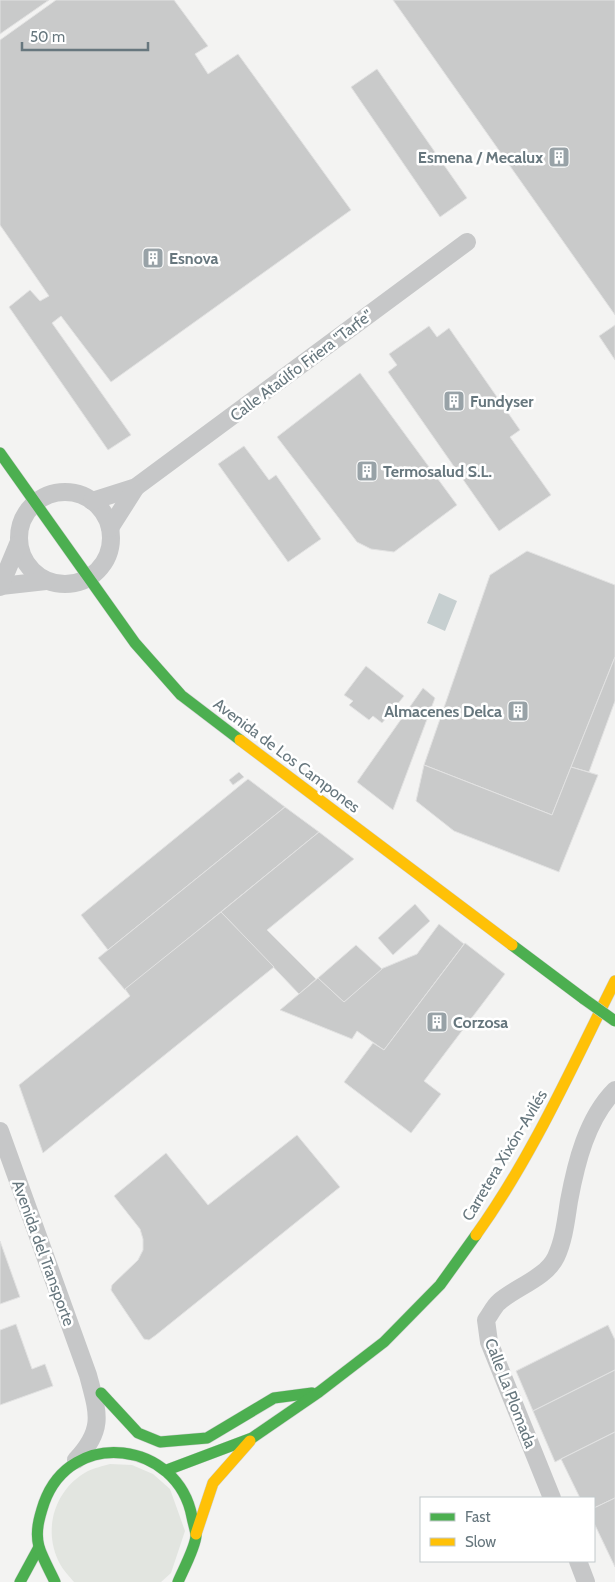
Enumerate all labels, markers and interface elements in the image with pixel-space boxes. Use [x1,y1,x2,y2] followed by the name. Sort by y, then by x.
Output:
[22,20,149,52] scale bar
[30,28,65,46] text: 50 m
[547,145,571,169] building icon: Esmena / Mecalux
[418,148,543,167] place label: Esmena / Mecalux
[141,246,165,270] building icon: Esnova
[169,249,219,268] place label: Esnova
[226,306,376,425] street label: Calle Ataúlfo Friera "Tarfe"
[442,389,466,413] building icon: Fundyser
[470,392,534,411] place label: Fundyser
[355,459,379,483] building icon: Termosalud S.L.
[383,462,492,481] place label: Termosalud S.L.
[210,694,364,817] street label: Avenida de Los Campones
[506,699,530,723] building icon: Almacenes Delca
[384,702,502,721] place label: Almacenes Delca
[425,1010,449,1034] building icon: Corzosa
[453,1013,508,1032] place label: Corzosa
[458,1086,551,1224] street label: Carretera Xixón-Avilés
[8,1178,79,1329] street label: Avenida del Transporte
[481,1336,540,1451] street label: Calle La Plomada
[420,1497,595,1562] legend
[465,1508,490,1526] text: Fast
[465,1533,496,1551] text: Slow

